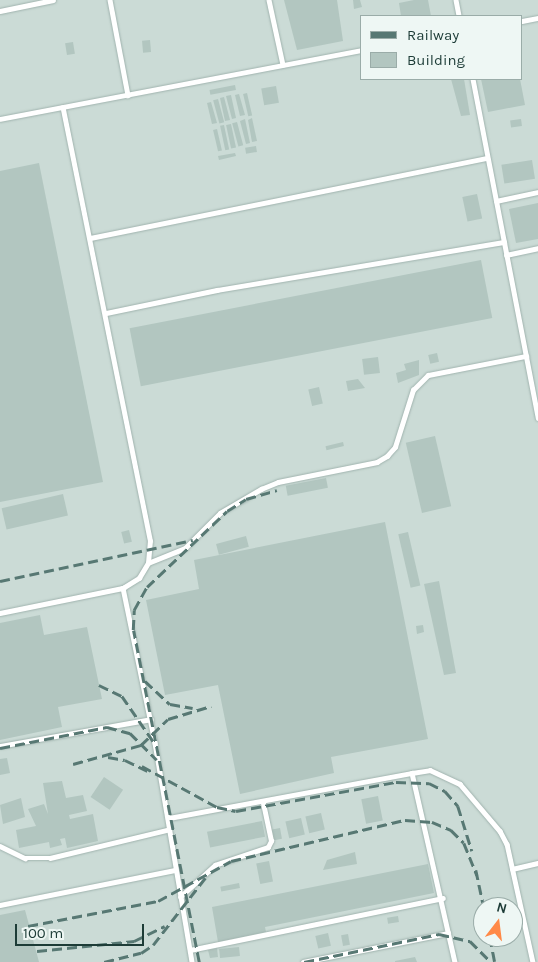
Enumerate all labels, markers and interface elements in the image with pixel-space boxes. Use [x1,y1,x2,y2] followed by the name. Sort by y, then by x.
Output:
[360,15,523,80] legend
[407,26,459,44] text: Railway
[407,51,465,69] text: Building
[473,897,523,947] north arrow
[495,898,509,918] text: N
[18,914,146,946] scale bar
[23,924,63,942] text: 100 m

